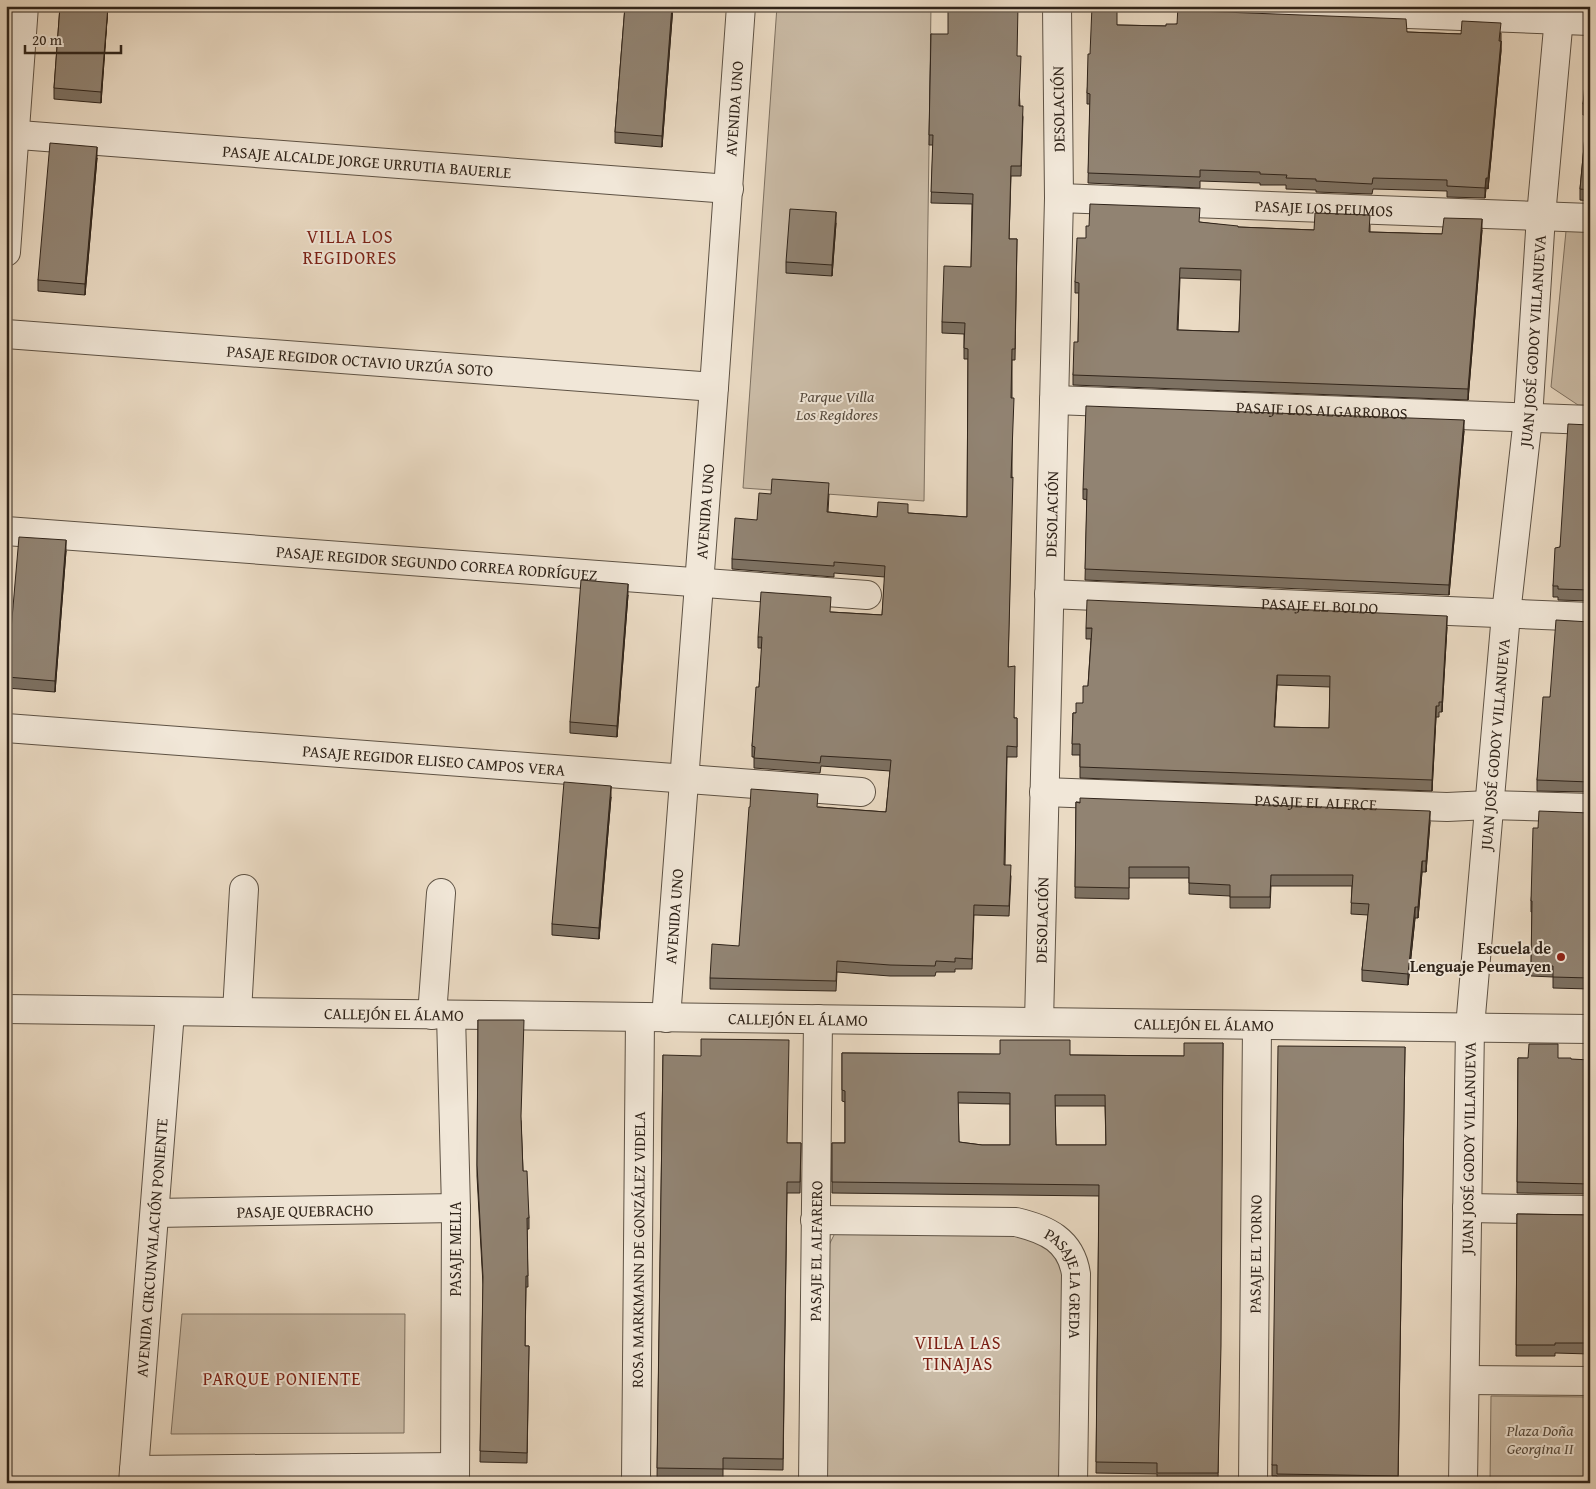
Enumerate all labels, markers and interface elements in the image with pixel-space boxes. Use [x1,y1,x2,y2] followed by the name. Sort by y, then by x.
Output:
[25,22,121,54] scale bar
[32,29,63,50] text: 20 m
[718,60,749,157] street label: AVENIDA UNO
[1045,65,1071,152] street label: DESOLACIÓN
[222,139,512,184] street label: PASAJE ALCALDE JORGE URRUTIA BAUERLE
[1254,193,1394,223] street label: PASAJE LOS PEUMOS
[303,223,397,271] district label: VILLA LOS REGIDORES
[1513,234,1552,450] street label: JUAN JOSÉ GODOY VILLANUEVA
[226,339,494,382] street label: PASAJE REGIDOR OCTAVIO URZÚA SOTO
[795,384,878,426] park label: Parque Villa Los Regidores
[1236,395,1408,425] street label: PASAJE LOS ALGARROBOS
[689,463,720,560] street label: AVENIDA UNO
[1038,470,1064,558] street label: DESOLACIÓN
[275,539,598,587] street label: PASAJE REGIDOR SEGUNDO CORREA RODRÍGUEZ
[1261,591,1379,620] street label: PASAJE EL BOLDO
[1473,637,1516,853] street label: JUAN JOSÉ GODOY VILLANUEVA
[301,738,566,782] street label: PASAJE REGIDOR ELISEO CAMPOS VERA
[1254,788,1378,816] street label: PASAJE EL ALERCE
[658,867,689,965] street label: AVENIDA UNO
[1028,876,1055,964] street label: DESOLACIÓN
[1410,936,1552,978] place label: Escuela de Lenguaje Peumayen
[1555,951,1567,963] marker: Escuela de Lenguaje Peumayen
[324,1001,464,1027] street label: CALLEJÓN EL ÁLAMO
[728,1006,868,1032] street label: CALLEJÓN EL ÁLAMO
[1134,1011,1274,1037] street label: CALLEJÓN EL ÁLAMO
[1454,1041,1482,1256] street label: JUAN JOSÉ GODOY VILLANUEVA
[625,1111,651,1388] street label: ROSA MARKMANN DE GONZÁLEZ VIDELA
[129,1117,174,1378] street label: AVENIDA CIRCUNVALACIÓN PONIENTE
[803,1180,828,1322] street label: PASAJE EL ALFARERO
[1242,1194,1268,1314] street label: PASAJE EL TORNO
[236,1197,374,1224] street label: PASAJE QUEBRACHO
[443,1201,467,1297] street label: PASAJE MELIA
[1040,1222,1088,1339] street label: PASAJE LA GREDA
[914,1329,1002,1377] district label: VILLA LAS TINAJAS
[203,1365,361,1392] district label: PARQUE PONIENTE
[1505,1418,1574,1460] park label: Plaza Doña Georgina II

